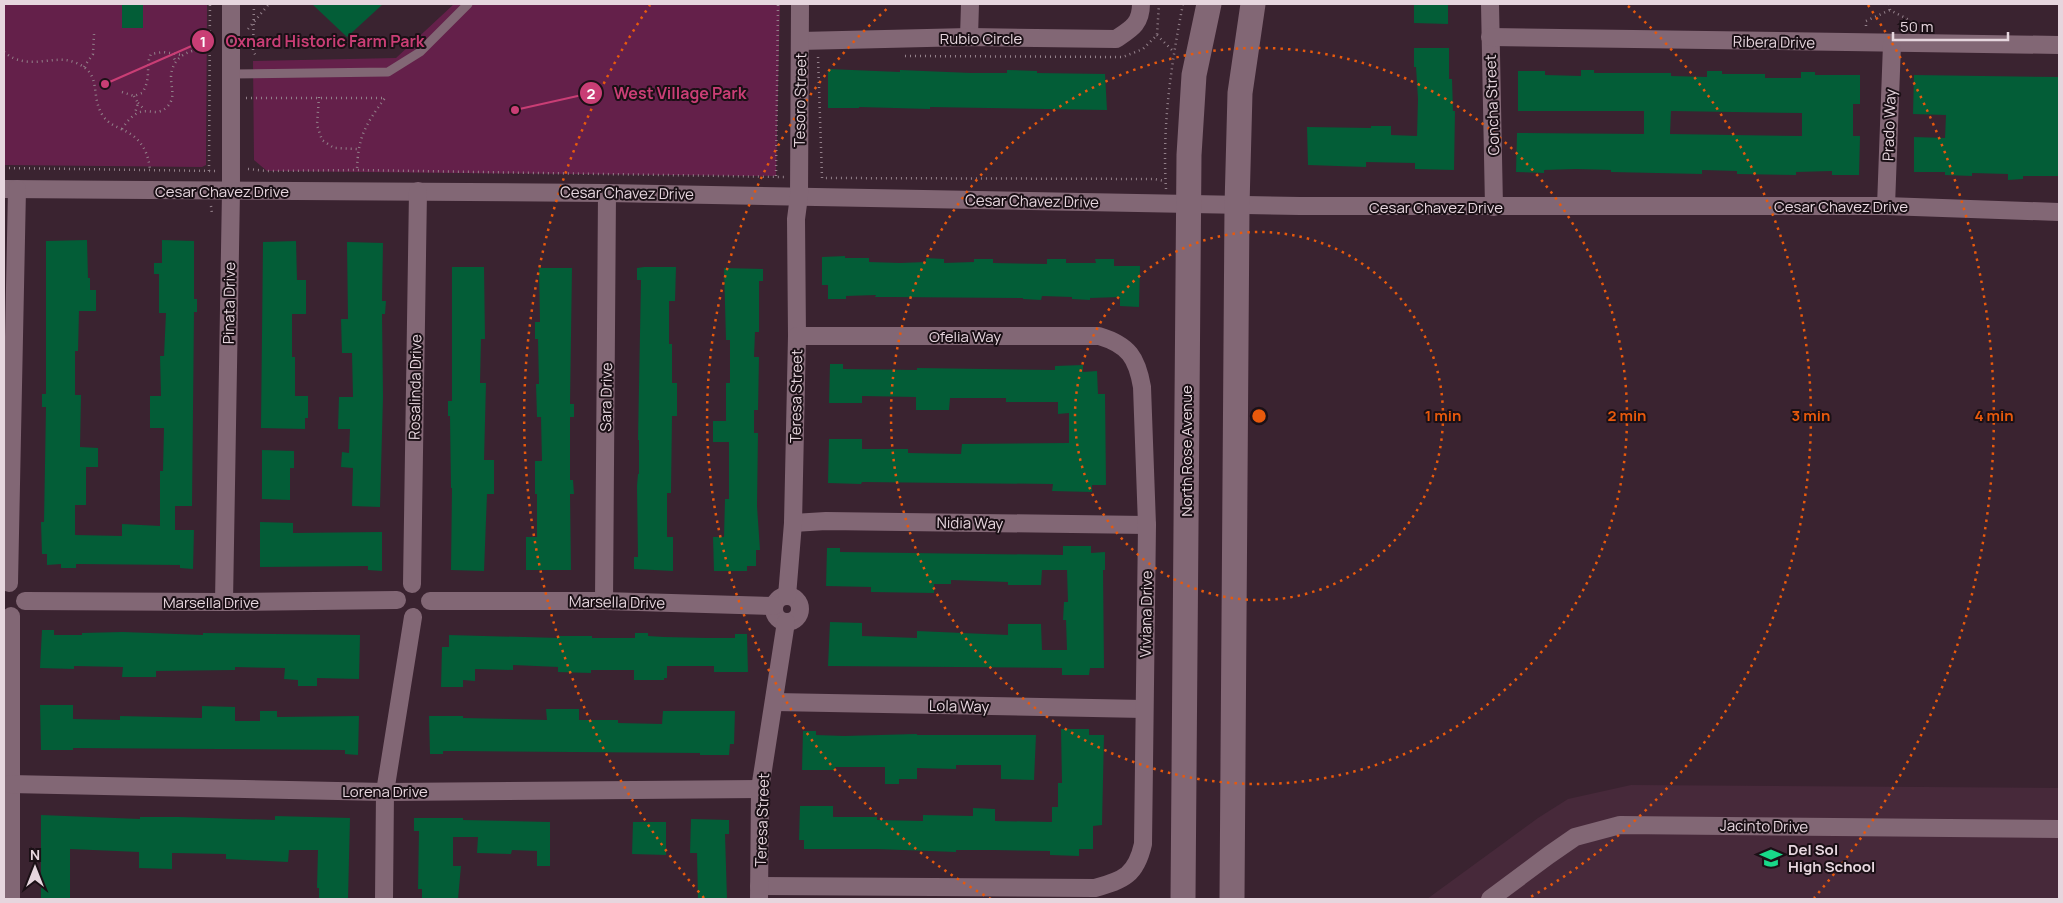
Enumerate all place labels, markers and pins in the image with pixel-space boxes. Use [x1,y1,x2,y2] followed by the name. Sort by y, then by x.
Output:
[190,26,434,57] callout: Oxnard Historic Farm Park
[578,78,756,109] callout: West Village Park
[1250,407,1268,425] centre of rings
[1788,839,1875,877] place label: Del Sol High School
[1758,845,1784,871] school or university icon: Del Sol High School

